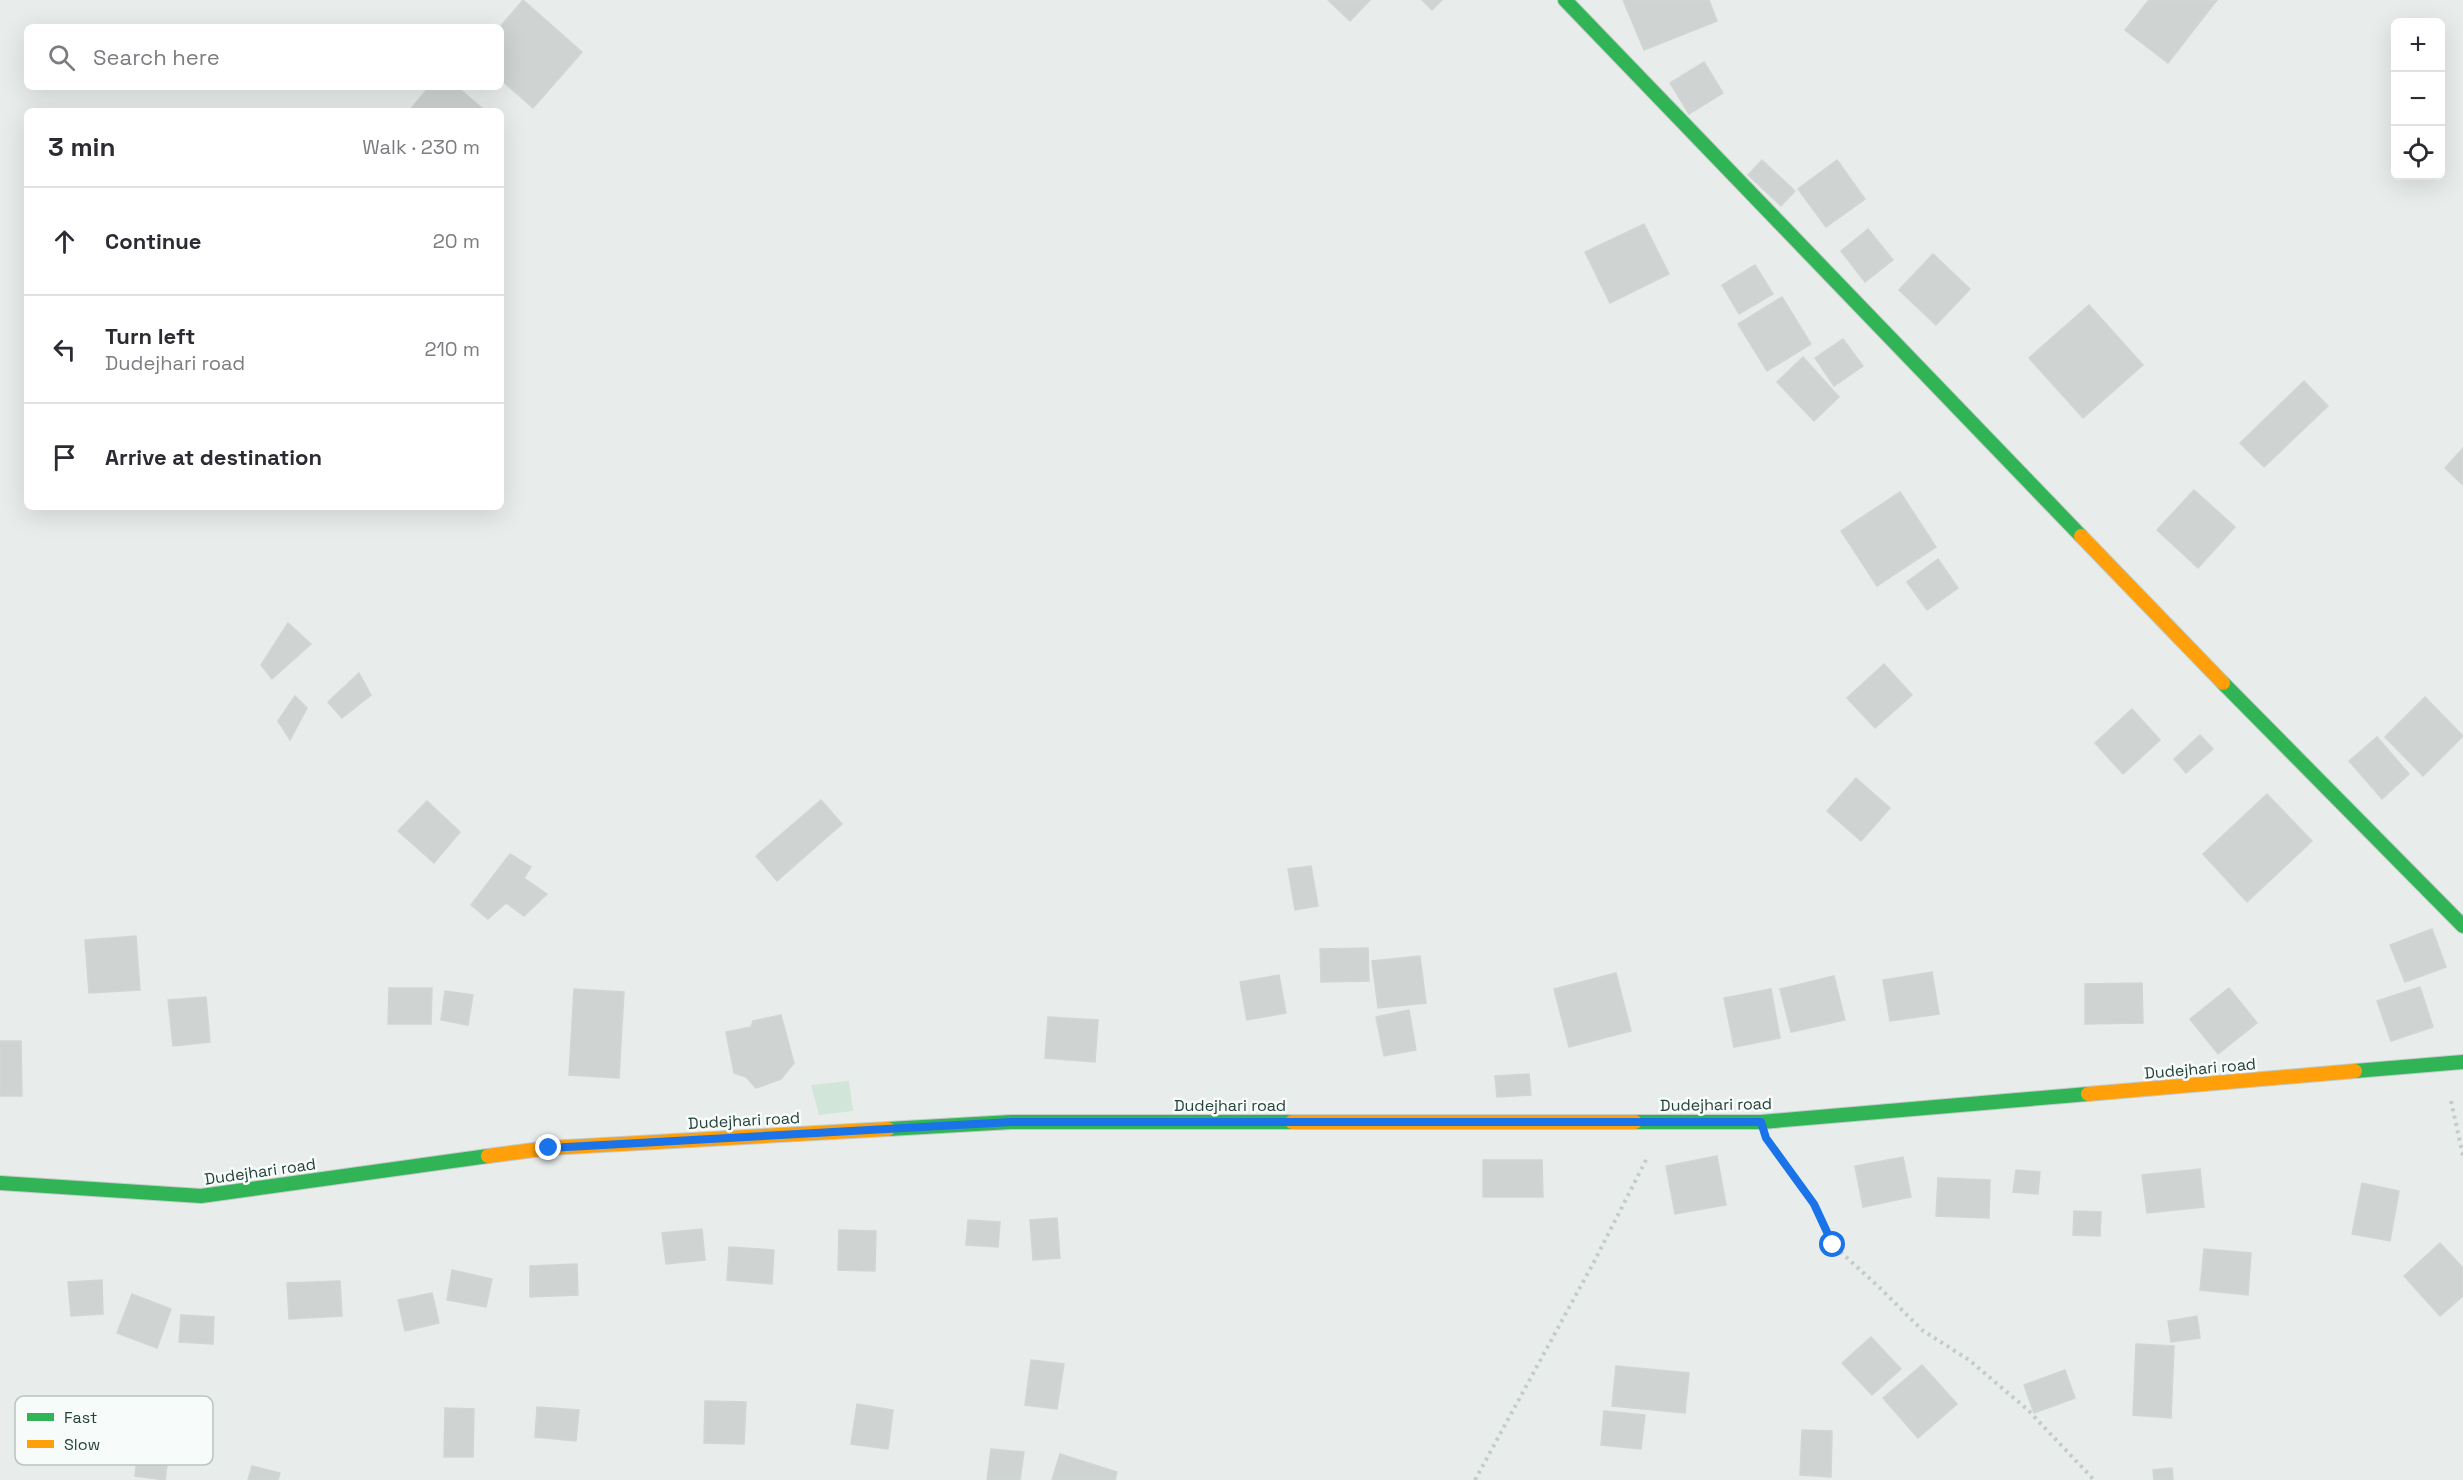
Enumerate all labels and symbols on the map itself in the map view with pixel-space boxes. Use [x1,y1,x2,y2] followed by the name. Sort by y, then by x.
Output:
[2143,1053,2257,1084] street label: Dudejhari road
[1660,1093,1772,1116] street label: Dudejhari road
[1174,1095,1286,1116] street label: Dudejhari road
[687,1107,801,1134] street label: Dudejhari road
[535,1134,561,1160] route end
[203,1153,317,1190] street label: Dudejhari road
[1819,1231,1845,1257] route start
[15,1396,213,1465] legend
[64,1407,97,1428] text: Fast
[64,1434,100,1455] text: Slow

